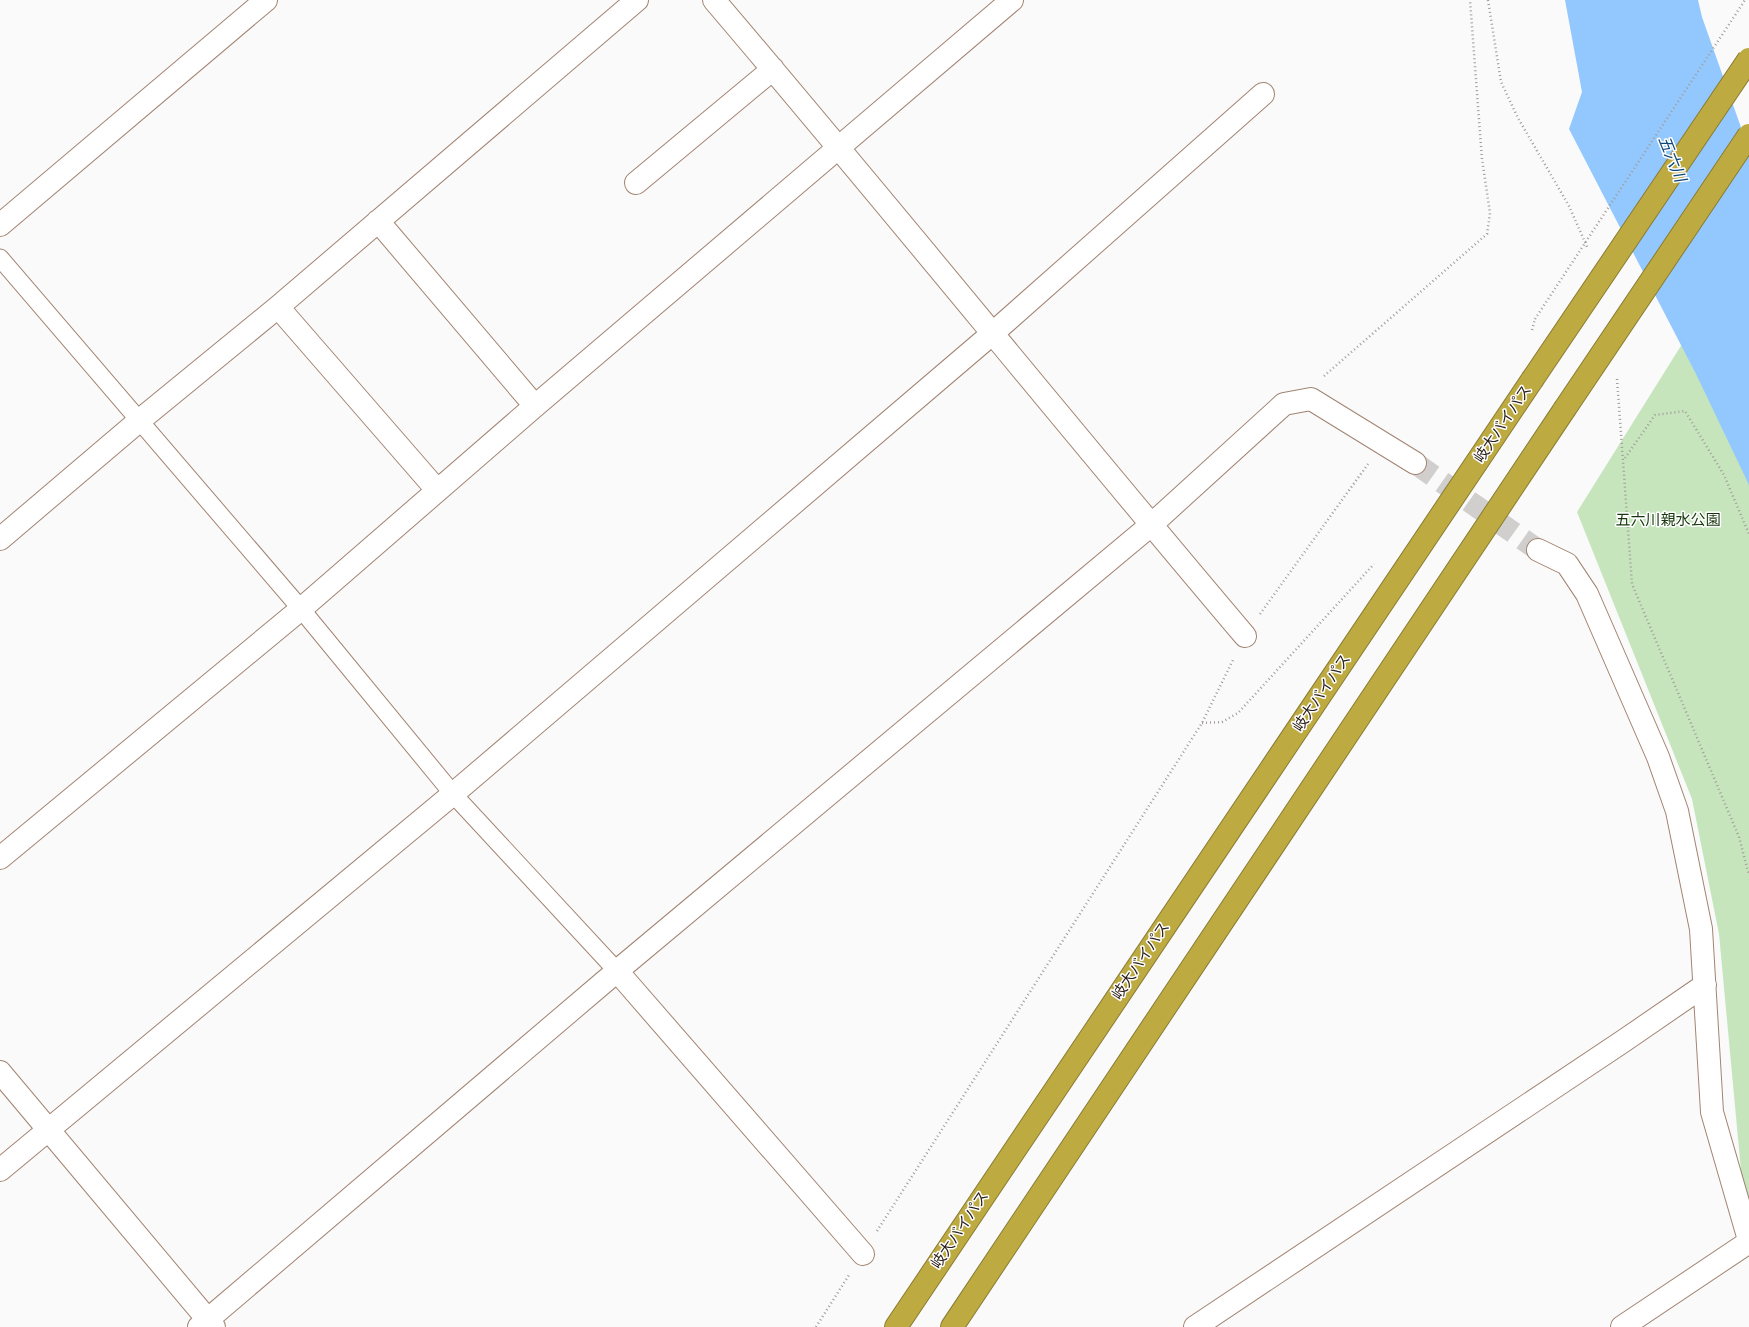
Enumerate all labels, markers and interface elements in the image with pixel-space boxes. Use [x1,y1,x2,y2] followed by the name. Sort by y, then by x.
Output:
[1656,133,1690,186] water label: 五六川
[1471,382,1534,465] street label: 岐大バイパス
[1615,512,1721,528] park label: 五六川親水公園
[1290,651,1353,734] street label: 岐大バイパス
[1109,919,1172,1002] street label: 岐大バイパス
[928,1188,991,1271] street label: 岐大バイパス

